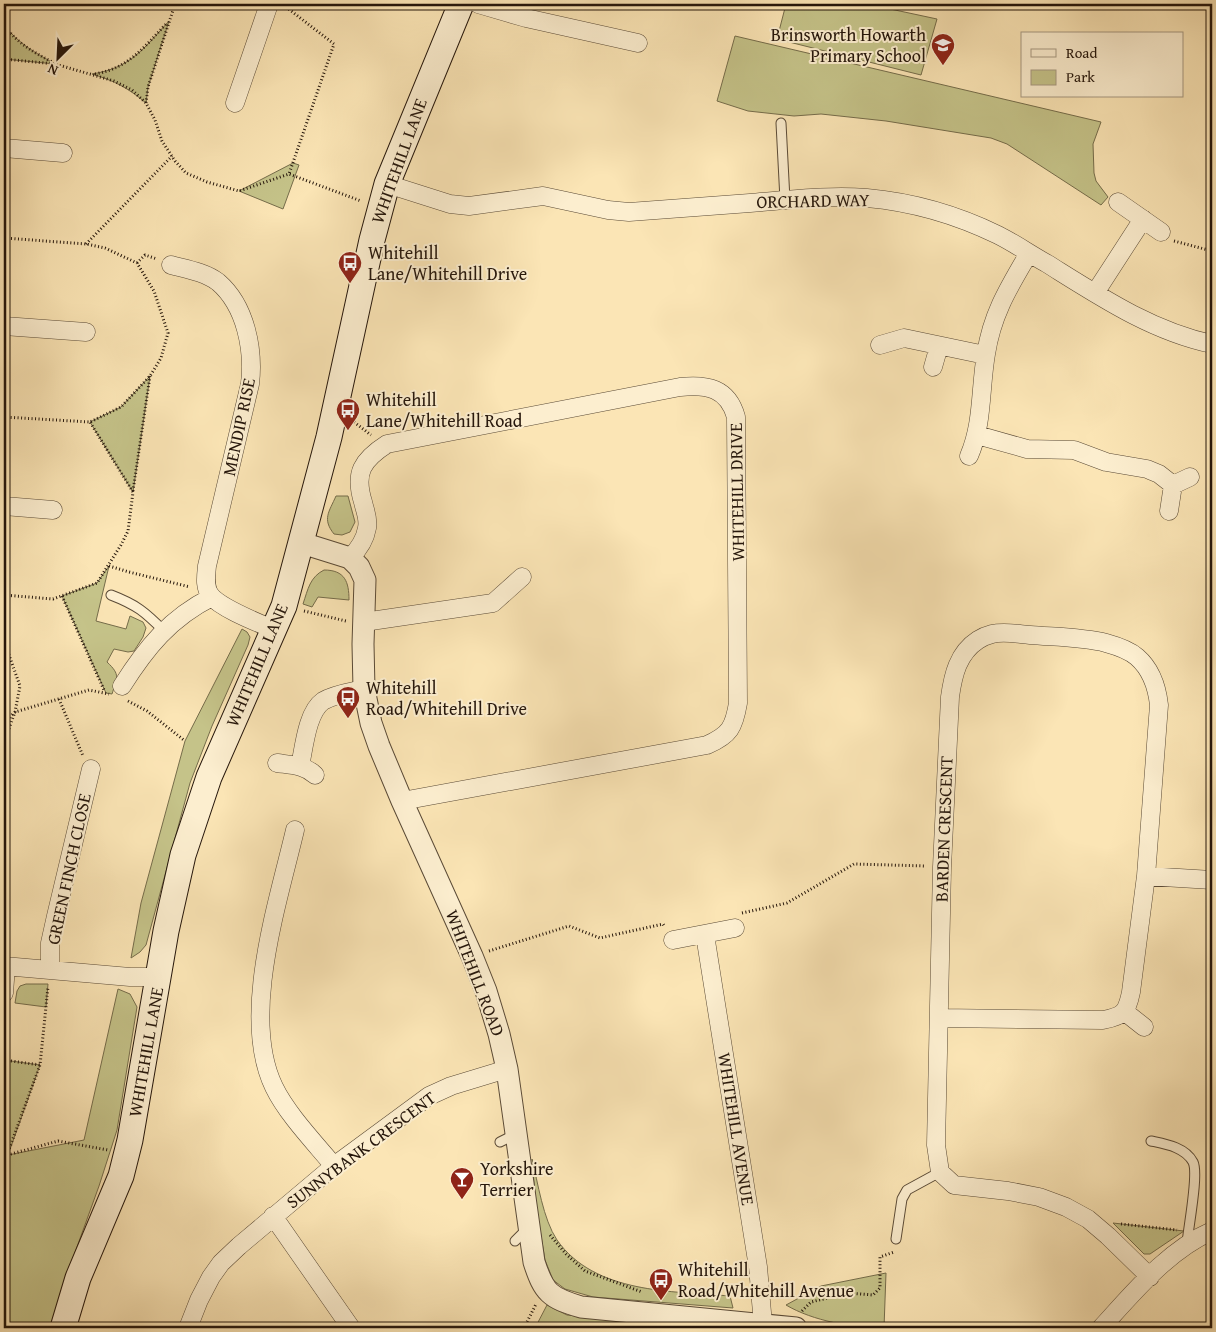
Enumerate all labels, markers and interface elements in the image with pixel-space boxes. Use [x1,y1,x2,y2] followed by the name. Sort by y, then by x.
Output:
[771,21,926,69] place label: Brinsworth Howarth Primary School
[32,32,82,82] north arrow
[930,32,956,66] school or university icon: Brinsworth Howarth Primary School
[1021,32,1184,98] legend
[1066,42,1097,63] text: Road
[44,59,61,81] text: N
[1066,66,1095,87] text: Park
[363,94,434,227] street label: WHITEHILL LANE
[756,186,870,215] street label: ORCHARD WAY
[368,239,527,287] place label: Whitehill Lane/Whitehill Drive
[337,250,363,284] bus stop icon: Whitehill Lane/Whitehill Drive
[215,375,262,478] street label: MENDIP RISE
[366,386,523,434] place label: Whitehill Lane/Whitehill Road
[335,397,361,431] bus stop icon: Whitehill Lane/Whitehill Road
[722,422,751,562] street label: WHITEHILL DRIVE
[218,599,295,731] street label: WHITEHILL LANE
[366,674,527,722] place label: Whitehill Road/Whitehill Drive
[335,685,361,719] bus stop icon: Whitehill Road/Whitehill Drive
[927,756,960,902] street label: BARDEN CRESCENT
[39,791,98,947] street label: GREEN FINCH CLOSE
[439,906,512,1040] street label: WHITEHILL ROAD
[121,985,170,1119] street label: WHITEHILL LANE
[711,1051,762,1207] street label: WHITEHILL AVENUE
[280,1084,441,1215] street label: SUNNYBANK CRESCENT
[480,1155,553,1203] place label: Yorkshire Terrier
[449,1166,475,1200] bar icon: Yorkshire Terrier
[678,1256,854,1304] place label: Whitehill Road/Whitehill Avenue
[648,1267,674,1301] bus stop icon: Whitehill Road/Whitehill Avenue

